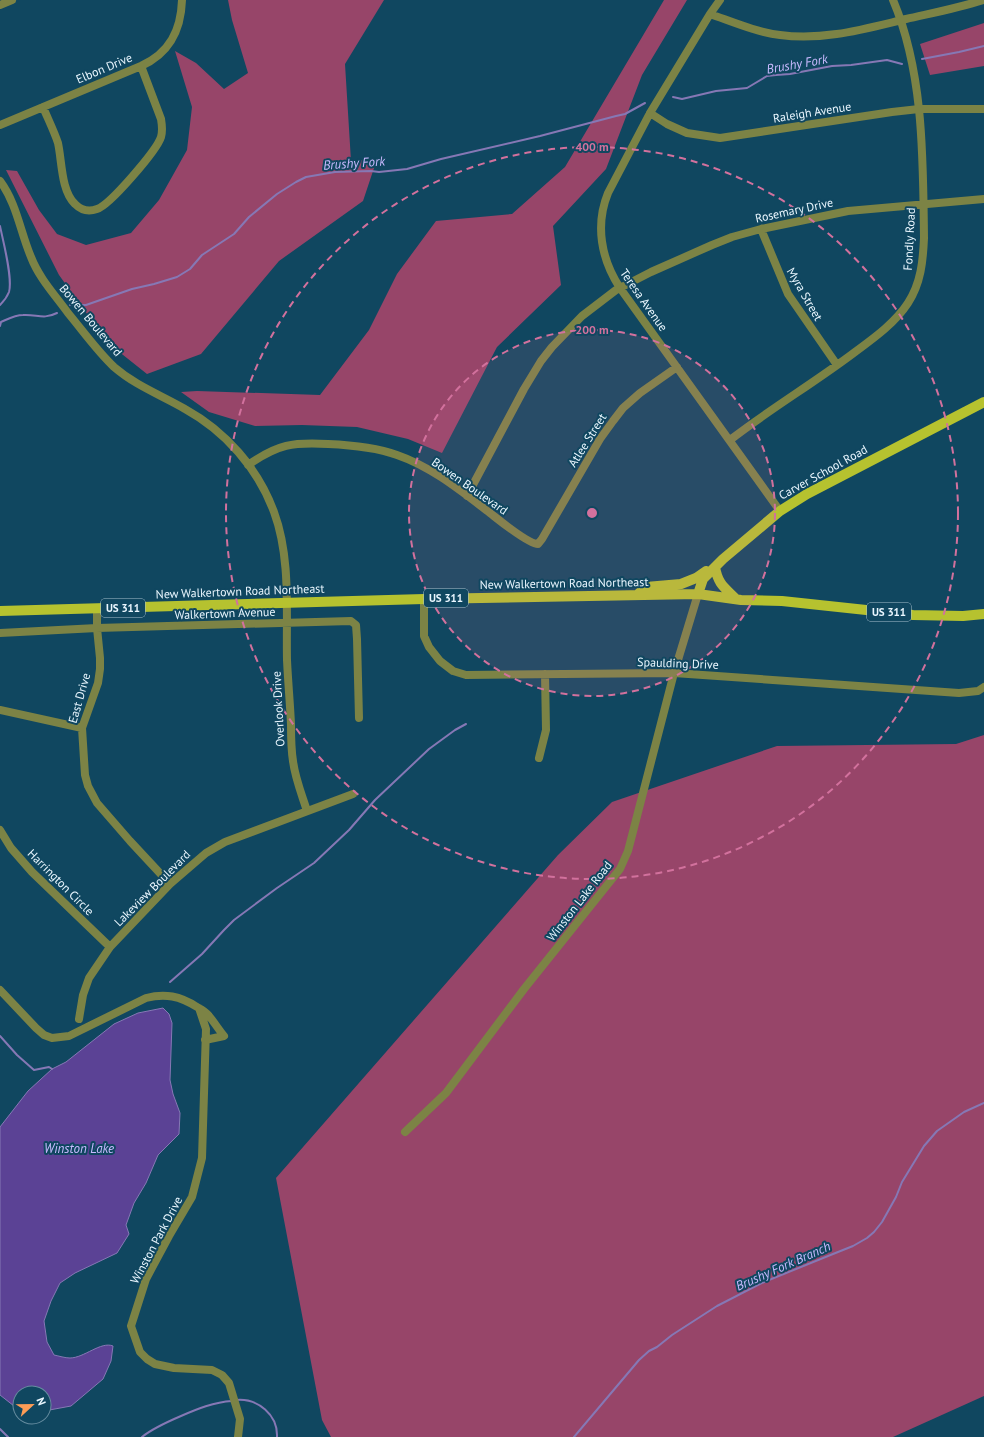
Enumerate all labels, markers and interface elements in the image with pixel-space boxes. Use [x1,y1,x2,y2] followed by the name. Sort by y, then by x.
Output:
[74,49,134,87] street label: Elbon Drive
[765,50,830,78] water label: Brushy Fork
[772,98,852,126] street label: Raleigh Avenue
[575,139,609,154] text: 400 m
[322,152,387,174] water label: Brushy Fork
[754,194,834,226] street label: Rosemary Drive
[900,207,918,271] street label: Fondly Road
[784,265,826,323] street label: Myra Street
[617,266,671,334] street label: Teresa Avenue
[57,281,125,359] street label: Bowen Boulevard
[575,322,609,337] text: 200 m
[565,410,609,470] street label: Atlee Street
[776,441,870,503] street label: Carver School Road
[429,454,511,518] street label: Bowen Boulevard
[585,506,599,520] centre of rings
[479,574,649,592] street label: New Walkertown Road Northeast
[155,581,325,601] street label: New Walkertown Road Northeast
[424,589,468,607] road number: US 311
[101,599,145,617] road number: US 311
[867,603,911,621] road number: US 311
[174,604,276,622] street label: Walkertown Avenue
[637,654,719,672] street label: Spaulding Drive
[65,671,93,725] street label: East Drive
[269,671,287,747] street label: Overlook Drive
[25,846,97,918] street label: Harrington Circle
[111,847,193,929] street label: Lakeview Boulevard
[543,858,615,944] street label: Winston Lake Road
[44,1140,114,1157] water label: Winston Lake
[127,1194,185,1286] street label: Winston Park Drive
[733,1237,833,1295] water label: Brushy Fork Branch
[12,1385,52,1425] north arrow
[33,1395,49,1407] text: N

